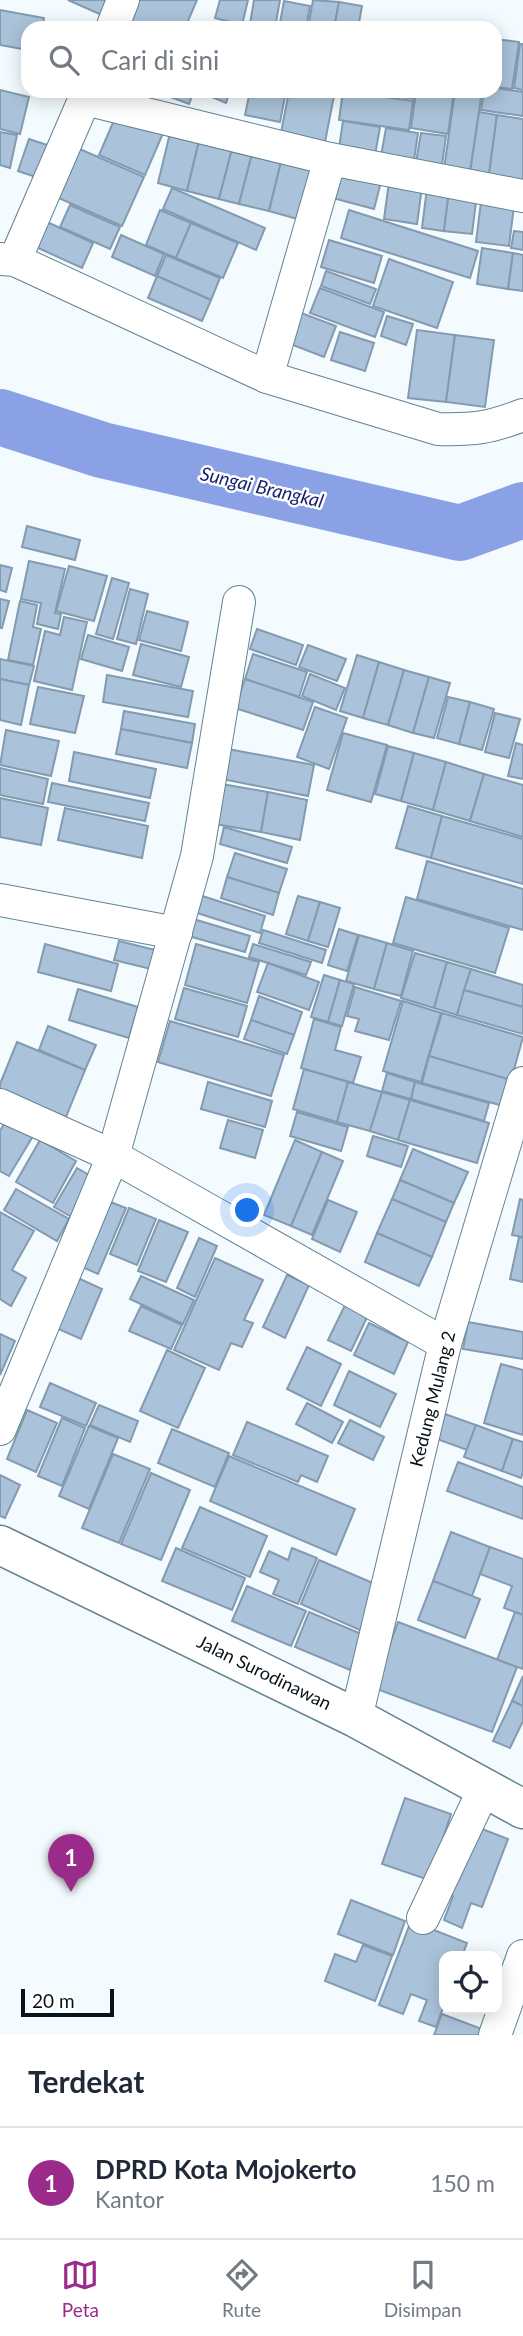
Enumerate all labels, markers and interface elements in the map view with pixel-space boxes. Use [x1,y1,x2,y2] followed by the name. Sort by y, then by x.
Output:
[21,21,502,98] search box
[45,41,83,79] icon: search
[101,44,219,76] text: Cari di sini
[198,461,326,512] water label: Sungai Brangkal
[230,1193,264,1227] your location
[405,1329,460,1469] street label: Kedung Mulang 2
[194,1630,335,1714] street label: Jalan Surodinawan
[48,1834,94,1892] pin: 1
[439,1951,502,2014] map controls
[439,1951,502,2014] button: locate
[21,1986,114,2018] scale bar
[32,1989,75,2012] text: 20 m
[28,2063,144,2099] text: Terdekat
[95,2153,356,2185] text: DPRD Kota Mojokerto
[44,2169,58,2197] text: 1
[430,2169,495,2197] text: 150 m
[95,2185,164,2213] text: Kantor
[61,2256,99,2321] tab: Peta
[222,2256,261,2321] tab: Rute
[384,2256,462,2321] tab: Disimpan

